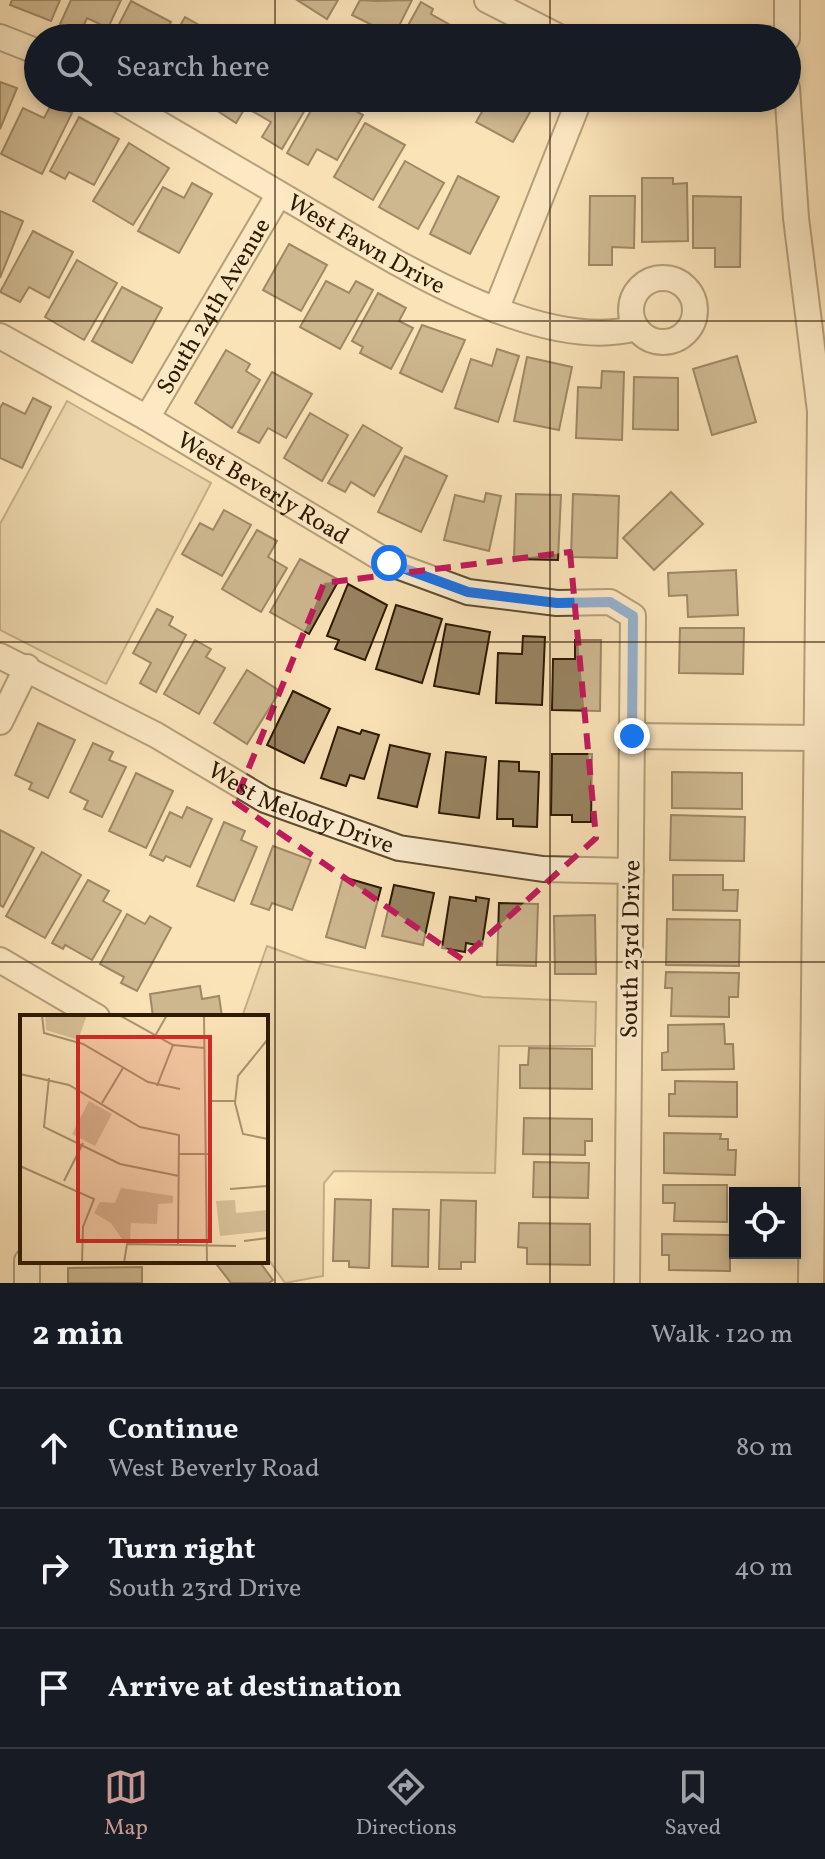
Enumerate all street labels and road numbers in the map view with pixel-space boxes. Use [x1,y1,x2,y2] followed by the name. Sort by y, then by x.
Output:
[280,187,450,304] street label: West Fawn Drive
[149,212,280,402] street label: South 24th Avenue
[170,425,355,554] street label: West Beverly Road
[201,755,398,864] street label: West Melody Drive
[613,859,651,1039] street label: South 23rd Drive

